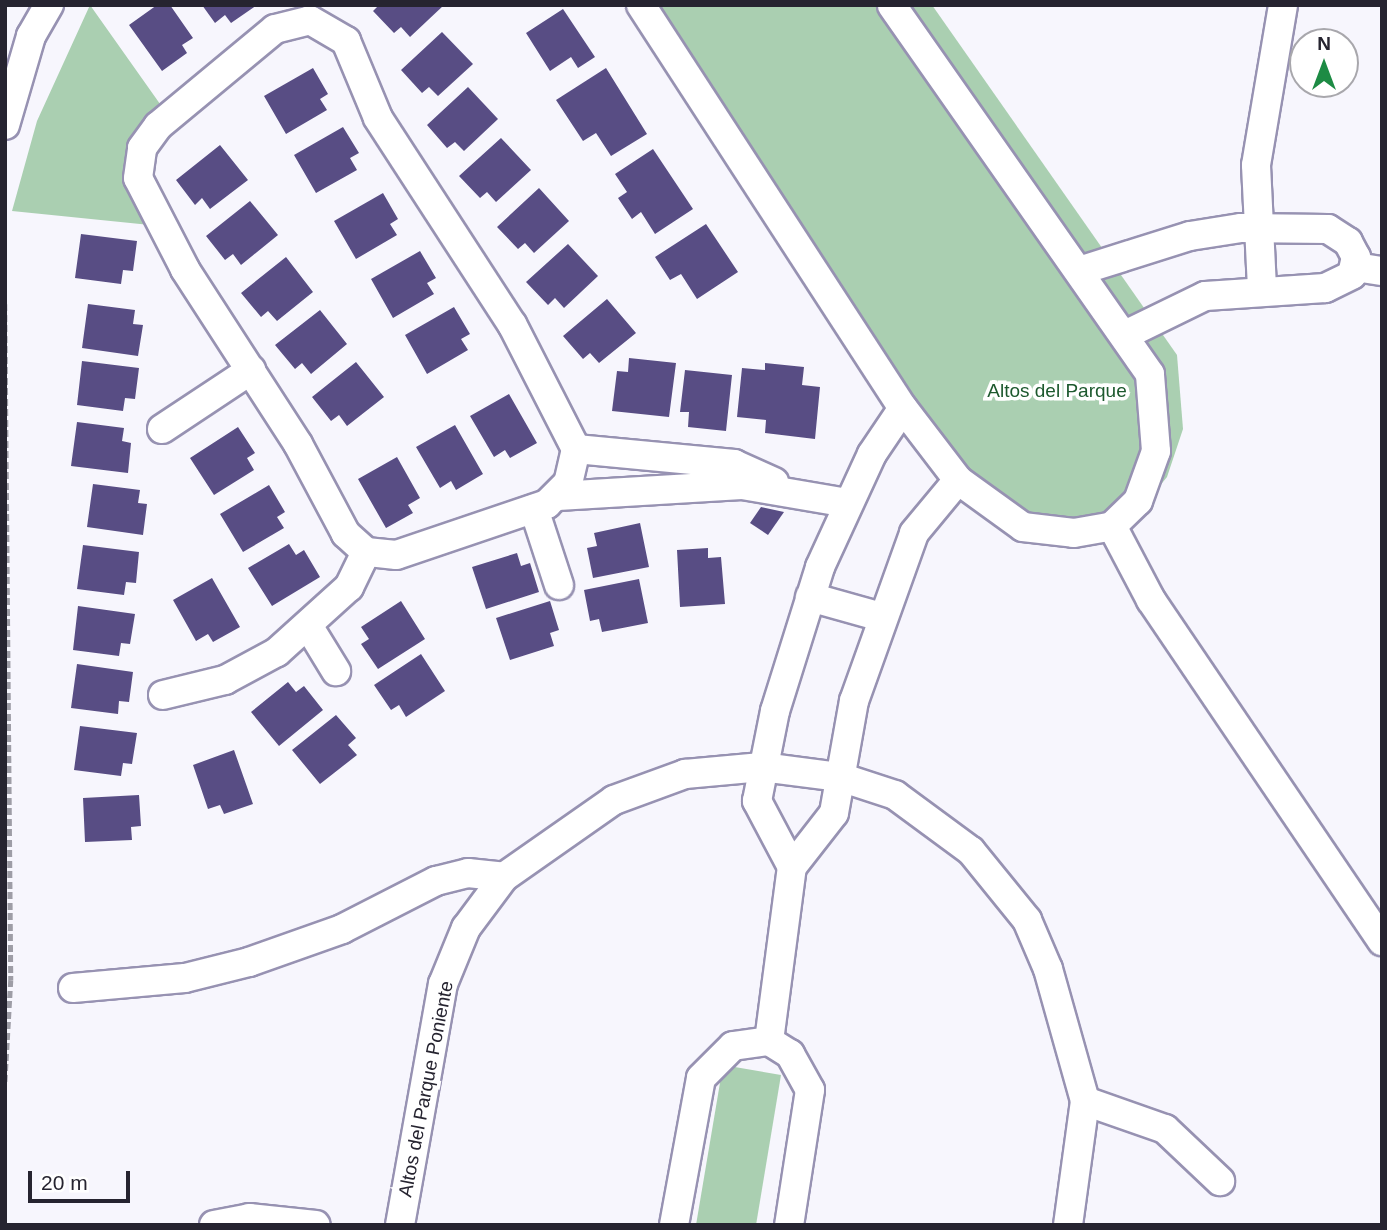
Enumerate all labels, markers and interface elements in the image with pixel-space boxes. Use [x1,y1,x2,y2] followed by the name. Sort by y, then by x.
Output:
[1289,28,1359,98] north arrow
[1317,33,1331,54] text: N
[987,380,1127,402] park label: Altos del Parque
[394,979,458,1199] street label: Altos del Parque Poniente
[32,1156,133,1200] scale bar
[41,1171,88,1194] text: 20 m

